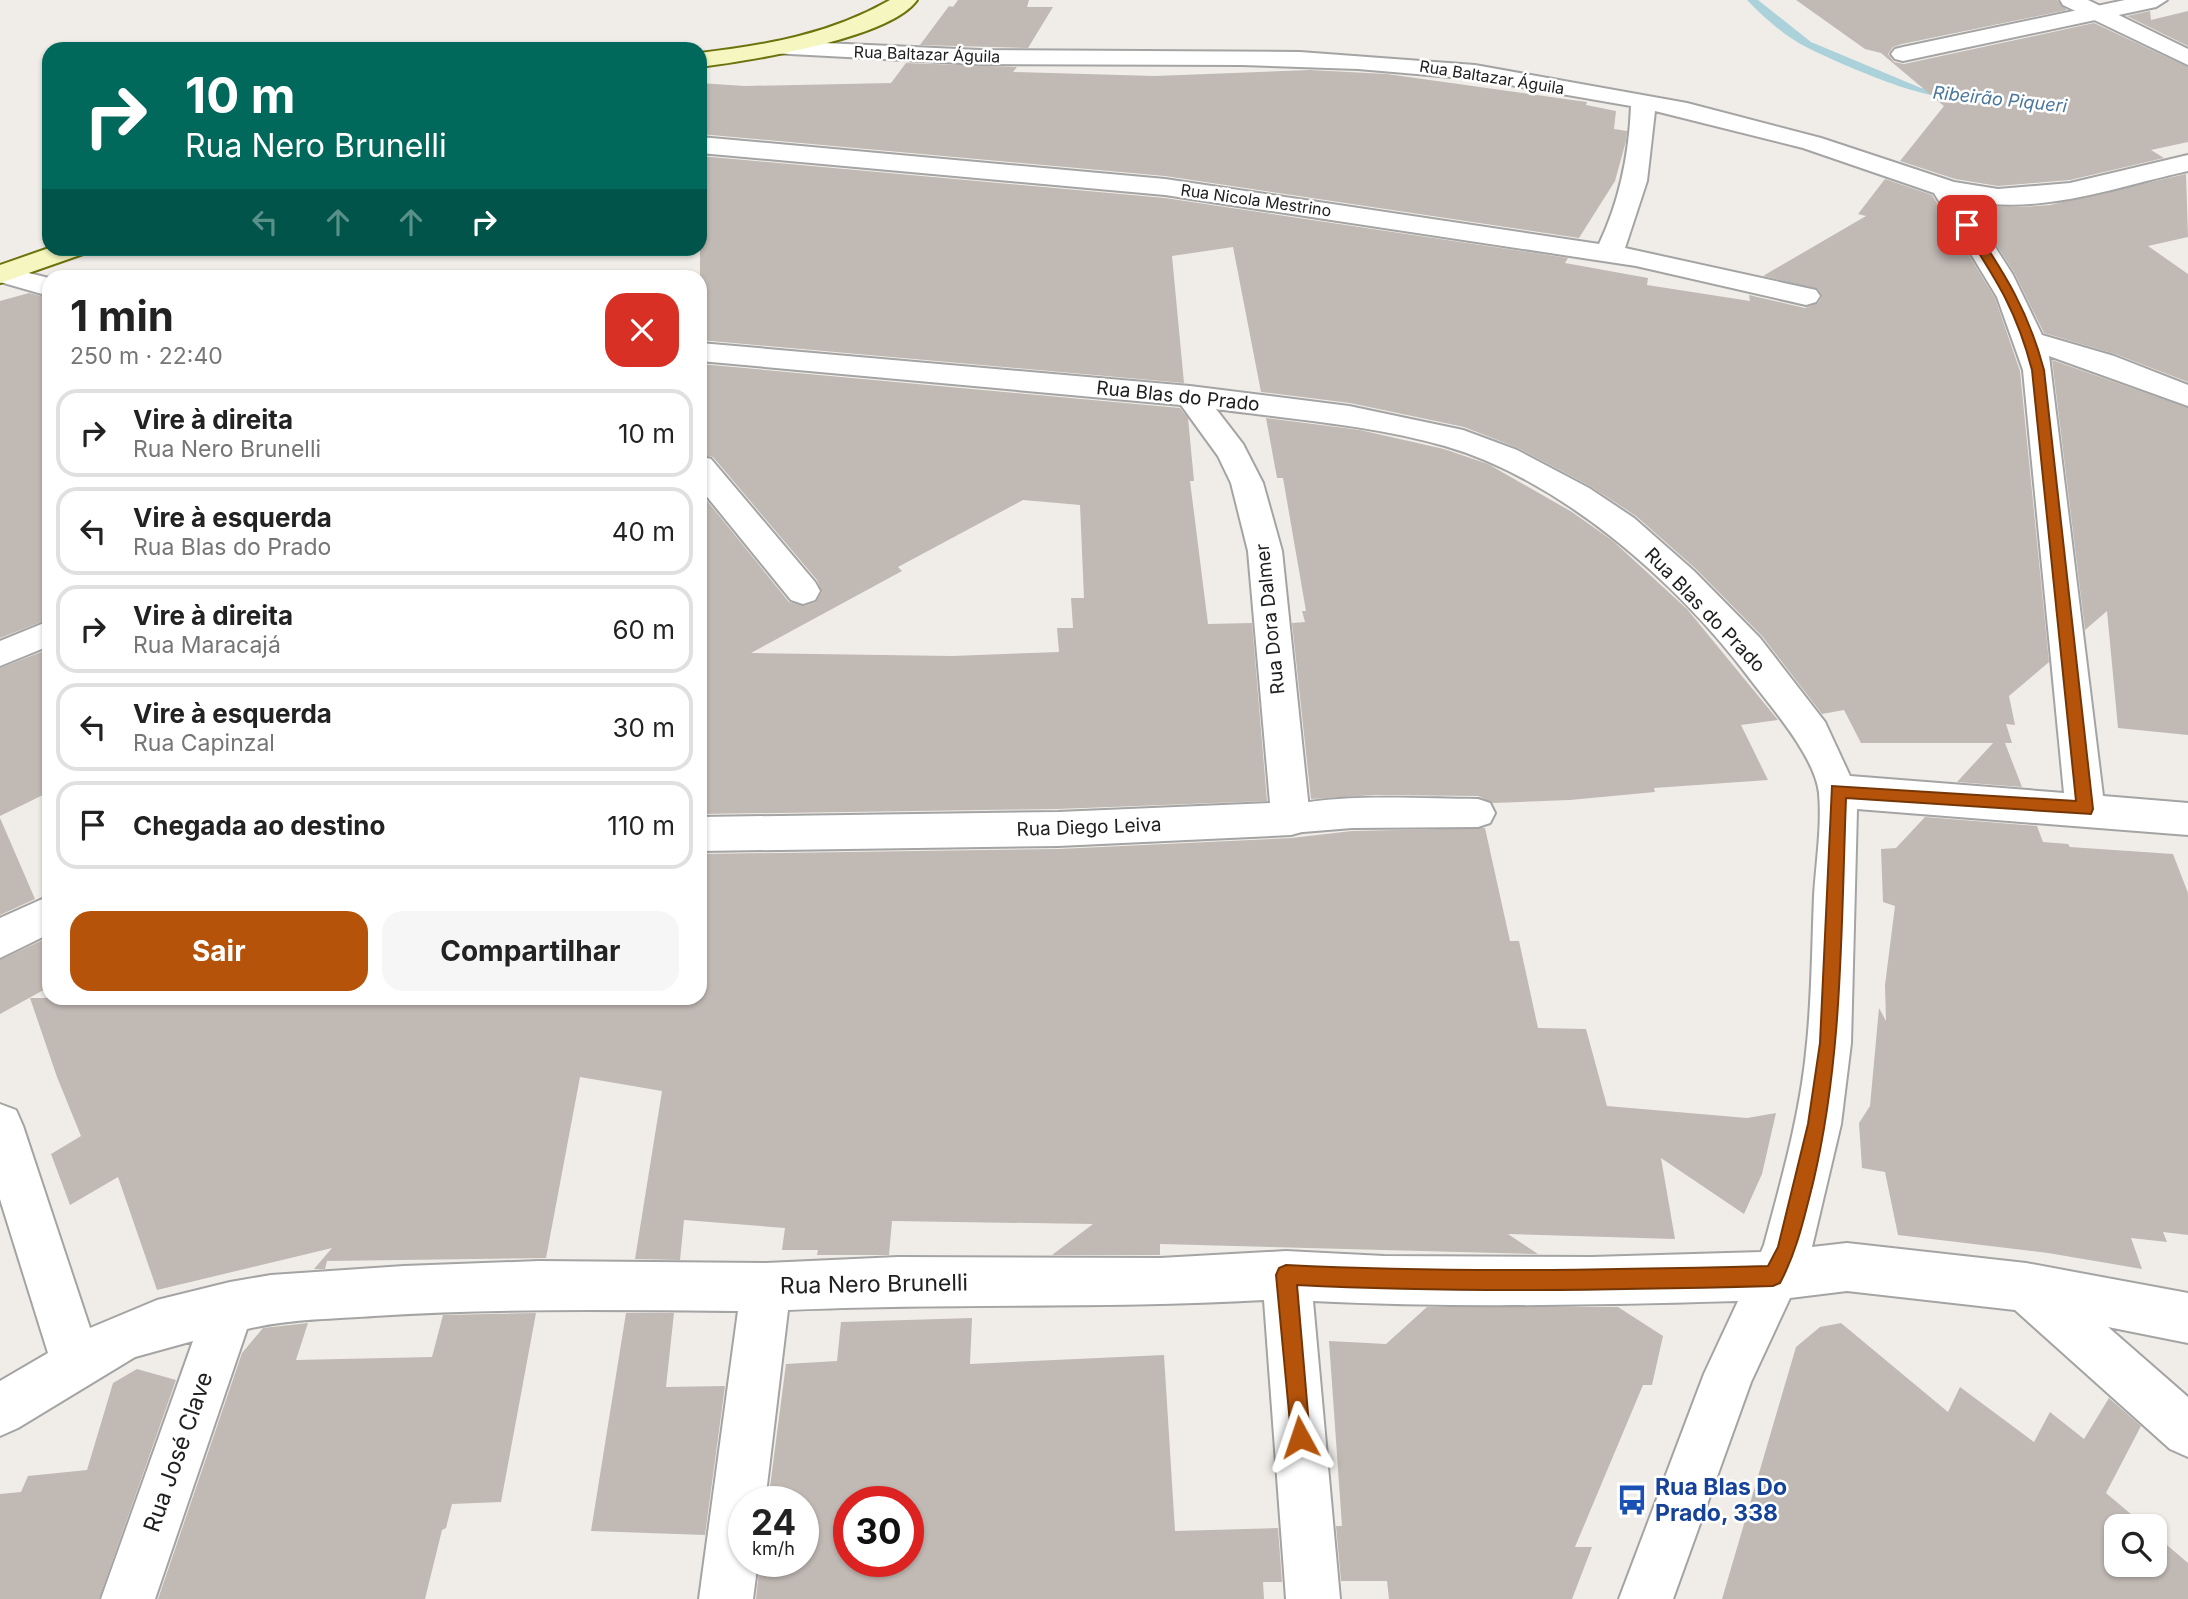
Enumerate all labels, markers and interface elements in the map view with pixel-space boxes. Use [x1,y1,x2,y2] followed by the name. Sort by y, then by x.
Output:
[853,41,1001,67] street label: Rua Baltazar Águila
[1418,56,1566,98] street label: Rua Baltazar Águila
[185,66,296,125] text: 10 m
[70,70,161,161] icon: right
[1932,82,2069,117] water label: Ribeirão Piqueri
[185,126,447,165] text: Rua Nero Brunelli
[1179,180,1333,220] street label: Rua Nicola Mestrino
[1937,195,1997,255] pin
[246,203,284,241] icon: left
[319,203,357,241] icon: ahead
[392,203,430,241] icon: ahead
[465,203,503,241] icon: right
[1948,206,1986,244] icon: arrive
[70,290,174,341] text: 1 min
[605,293,679,367] button: close
[70,342,223,370] text: 250 m · 22:40
[1095,376,1261,416] street label: Rua Blas do Prado
[133,404,293,435] text: Vire à direita
[74,414,112,452] icon: right
[618,418,675,449] text: 10 m
[133,435,321,463] text: Rua Nero Brunelli
[133,502,332,533] text: Vire à esquerda
[74,512,112,550] icon: left
[612,516,675,547] text: 40 m
[133,533,331,561] text: Rua Blas do Prado
[1251,542,1289,696] street label: Rua Dora Dalmer
[1640,543,1770,677] street label: Rua Blas do Prado
[133,600,293,631] text: Vire à direita
[74,610,112,648] icon: right
[612,614,675,645] text: 60 m
[133,631,281,659] text: Rua Maracajá
[133,698,332,729] text: Vire à esquerda
[74,708,112,746] icon: left
[612,712,675,743] text: 30 m
[133,729,275,757] text: Rua Capinzal
[74,806,112,844] icon: arrive
[133,810,385,841] text: Chegada ao destino
[607,810,675,841] text: 110 m
[1016,813,1162,841] street label: Rua Diego Leiva
[70,911,368,991] button: Sair
[382,911,679,991] button: Compartilhar
[780,1268,968,1300] street label: Rua Nero Brunelli
[137,1368,219,1536] street label: Rua José Clave
[1263,1400,1337,1474] position arrow
[1655,1473,1787,1527] place label: Rua Blas Do Prado, 338
[1615,1483,1649,1517] bus stop icon: Rua Blas Do Prado, 338
[833,1486,924,1577] speed limit sign: 30
[751,1501,796,1543] text: 24
[2104,1514,2167,1577] map controls
[2104,1514,2167,1577] button: search
[752,1538,795,1559] text: km/h

